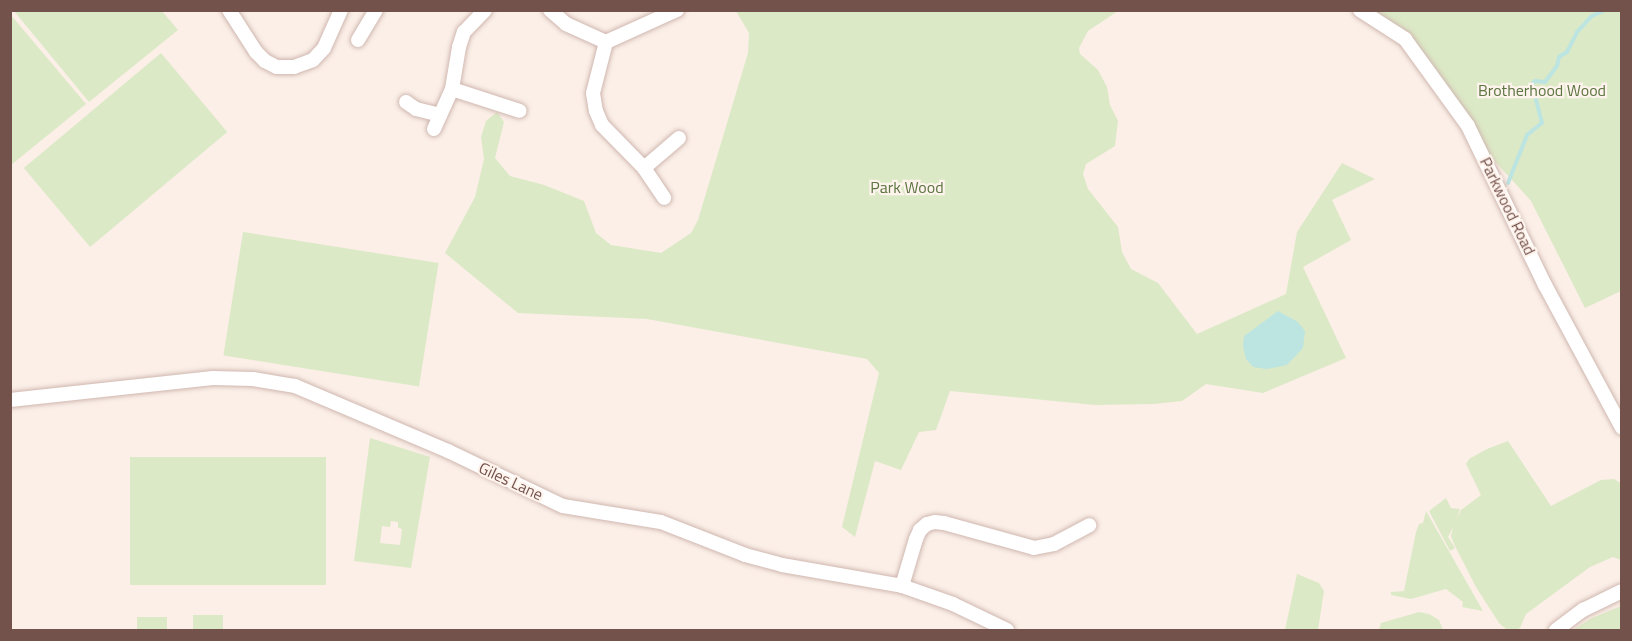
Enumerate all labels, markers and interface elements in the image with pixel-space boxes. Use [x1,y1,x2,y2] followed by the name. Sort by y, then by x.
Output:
[1478,80,1606,100] park label: Brotherhood Wood
[1476,154,1540,258] street label: Parkwood Road
[870,177,944,197] park label: Park Wood
[476,458,546,504] street label: Giles Lane

